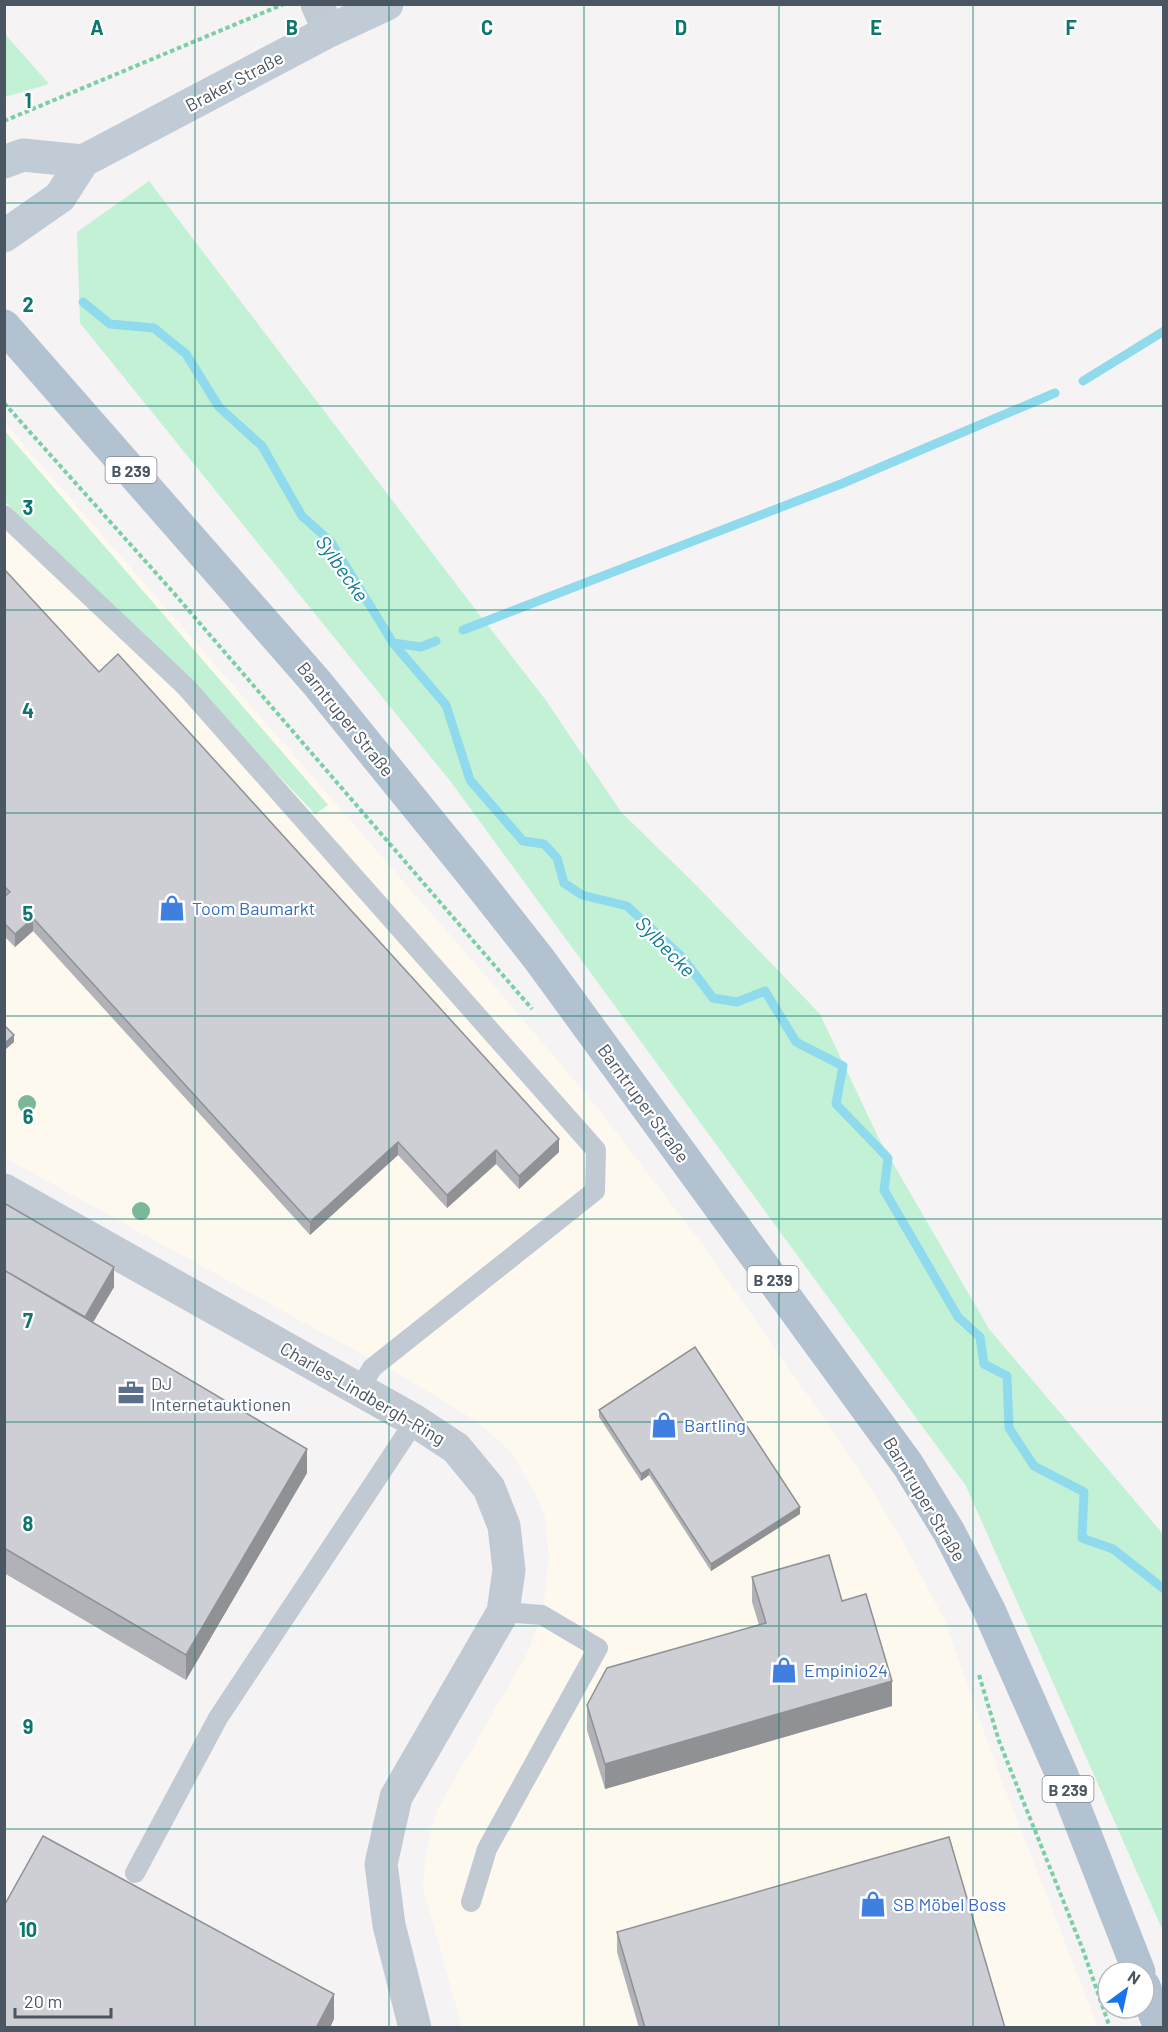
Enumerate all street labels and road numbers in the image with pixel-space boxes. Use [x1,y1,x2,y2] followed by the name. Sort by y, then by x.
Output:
[181,46,287,116] street label: Braker Straße
[106,457,156,483] road number: B 239
[293,657,399,781] street label: Barntruper Straße
[594,1039,694,1167] street label: Barntruper Straße
[748,1266,798,1292] road number: B 239
[277,1337,449,1449] street label: Charles-Lindbergh-Ring
[879,1433,971,1565] street label: Barntruper Straße
[1042,1776,1094,1802] road number: B 239

